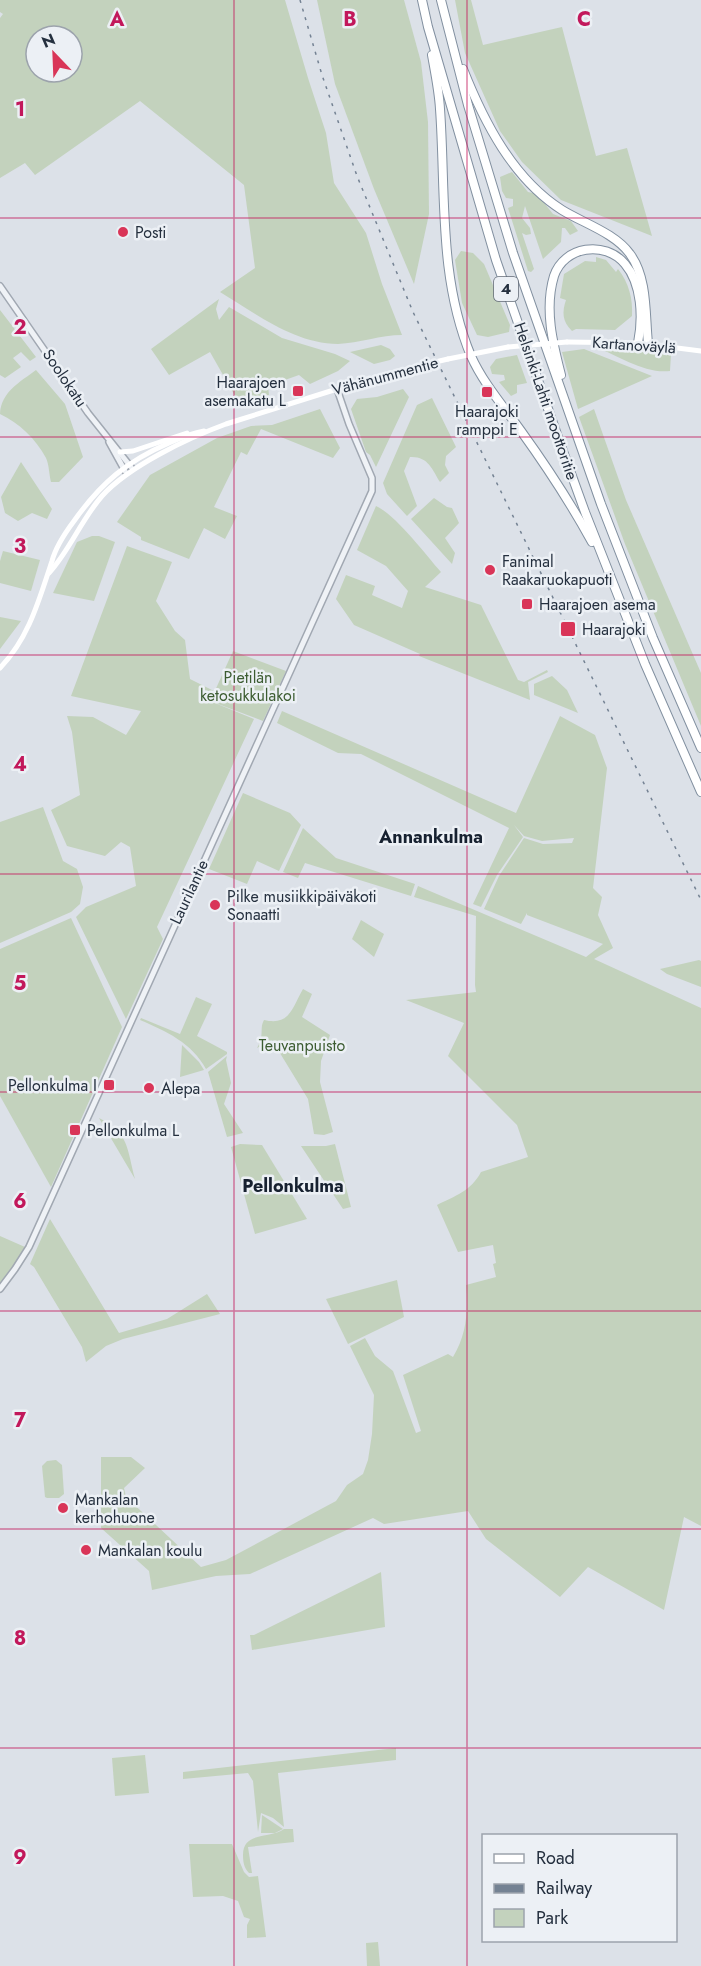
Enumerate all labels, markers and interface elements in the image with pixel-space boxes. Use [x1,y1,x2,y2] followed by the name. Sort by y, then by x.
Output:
[109,5,125,34] text: A
[343,5,357,34] text: B
[577,5,591,34] text: C
[24,24,84,84] north arrow
[38,28,59,54] text: N
[15,95,25,124] text: 1
[135,221,166,244] place label: Posti
[116,225,130,239] marker: Posti
[494,277,518,301] road number: 4
[13,313,27,342] text: 2
[508,319,584,483] street label: Helsinki-Lahti moottoritie
[591,331,677,359] street label: Kartanoväylä
[37,344,93,412] street label: Soolokatu
[329,351,441,401] street label: Vähänummentie
[204,371,287,412] place label: Haarajoen asemakatu L
[291,384,305,398] marker: Haarajoen asemakatu L
[480,385,494,399] marker: Haarajoki ramppi E
[455,400,519,441] place label: Haarajoki ramppi E
[14,532,26,561] text: 3
[502,550,613,591] place label: Fanimal Raakaruokapuoti
[483,563,497,577] marker: Fanimal Raakaruokapuoti
[539,593,656,616] place label: Haarajoen asema
[520,597,534,611] marker: Haarajoen asema
[582,618,646,641] place label: Haarajoki
[559,620,577,638] marker: Haarajoki
[200,666,296,707] park label: Pietilän ketosukkulakoi
[13,750,27,779] text: 4
[378,824,483,850] district label: Annankulma
[164,856,214,928] street label: Laurilantie
[227,885,377,926] place label: Pilke musiikkipäiväkoti Sonaatti
[208,898,222,912] marker: Pilke musiikkipäiväkoti Sonaatti
[14,969,27,998] text: 5
[259,1034,345,1057] park label: Teuvanpuisto
[8,1074,97,1097] place label: Pellonkulma I
[161,1077,200,1100] place label: Alepa
[102,1078,116,1092] marker: Pellonkulma I
[142,1081,156,1095] marker: Alepa
[87,1119,180,1142] place label: Pellonkulma L
[68,1123,82,1137] marker: Pellonkulma L
[242,1173,344,1199] district label: Pellonkulma
[13,1187,27,1216] text: 6
[14,1406,27,1435] text: 7
[75,1488,155,1529] place label: Mankalan kerhohuone
[56,1501,70,1515] marker: Mankalan kerhohuone
[98,1539,202,1562] place label: Mankalan koulu
[79,1543,93,1557] marker: Mankalan koulu
[14,1624,26,1653] text: 8
[482,1834,677,1942] legend
[13,1843,27,1872] text: 9
[536,1845,575,1871] text: Road
[536,1875,592,1901] text: Railway
[536,1905,568,1931] text: Park

